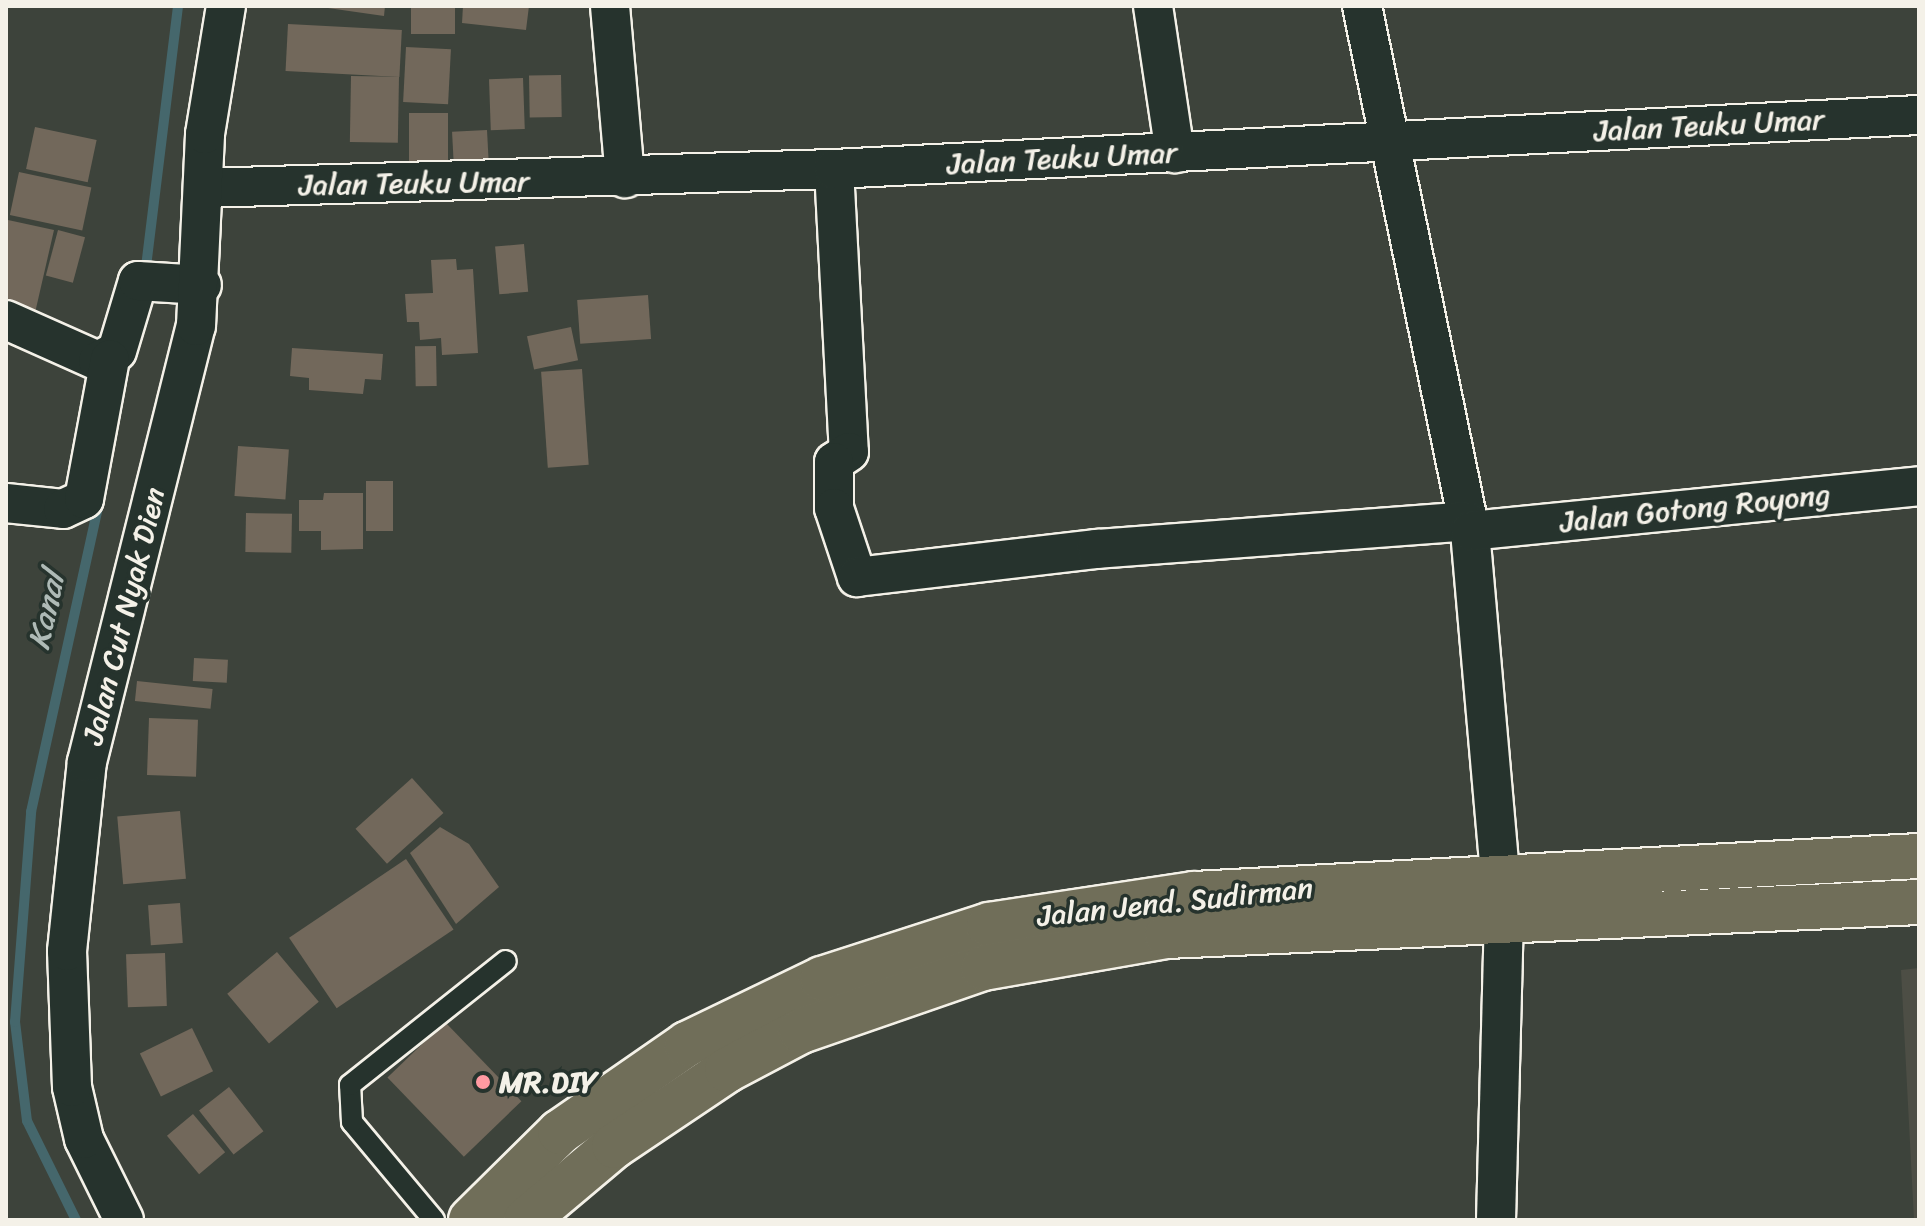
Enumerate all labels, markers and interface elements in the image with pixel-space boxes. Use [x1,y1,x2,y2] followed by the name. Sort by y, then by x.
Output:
[1592,101,1826,149] street label: Jalan Teuku Umar
[945,134,1179,182] street label: Jalan Teuku Umar
[298,163,530,203] street label: Jalan Teuku Umar
[1557,476,1833,540] street label: Jalan Gotong Royong
[74,483,174,749] street label: Jalan Cut Nyak Dien
[20,569,74,653] water label: Kanal
[1034,869,1316,935] street label: Jalan Jend. Sudirman
[499,1064,597,1100] place label: MR.DIY
[474,1073,492,1091] marker: MR.DIY

